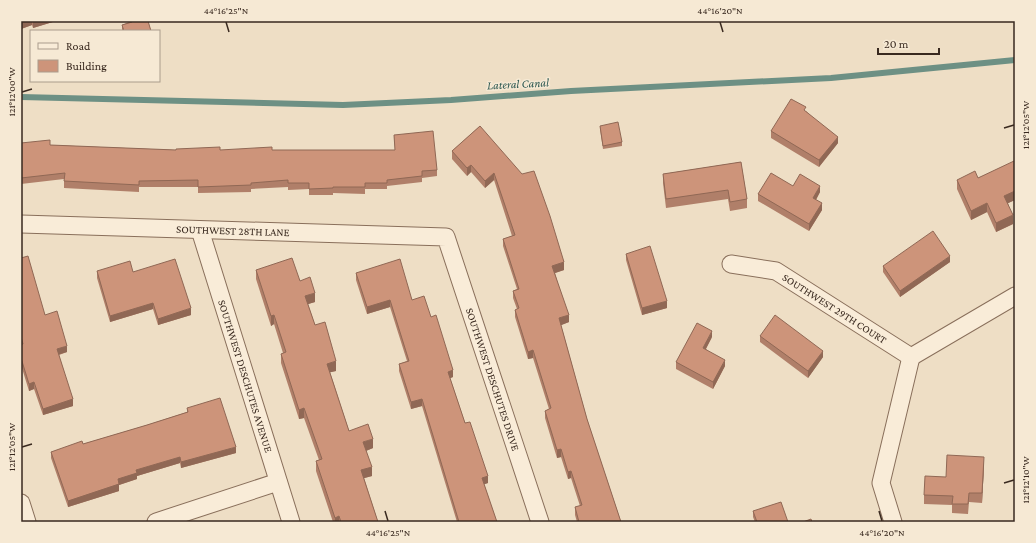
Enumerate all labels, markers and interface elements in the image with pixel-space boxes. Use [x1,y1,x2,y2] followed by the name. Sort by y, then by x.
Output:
[204,5,249,16] text: 44°16'25"N
[697,5,743,16] text: 44°16'20"N
[30,30,160,82] legend
[878,30,939,56] scale bar
[884,37,909,51] text: 20 m
[66,39,91,53] text: Road
[66,59,107,73] text: Building
[6,67,17,117] text: 121°12'00"W
[487,75,550,93] water label: Lateral Canal
[1020,100,1031,149] text: 121°12'05"W
[176,223,290,238] street label: SOUTHWEST 28TH LANE
[780,271,889,346] street label: SOUTHWEST 29TH COURT
[216,298,275,454] street label: SOUTHWEST DESCHUTES AVENUE
[464,306,522,452] street label: SOUTHWEST DESCHUTES DRIVE
[6,422,17,471] text: 121°12'05"W
[1020,456,1031,504] text: 121°12'10"W
[366,527,411,538] text: 44°16'25"N
[859,527,905,538] text: 44°16'20"N

